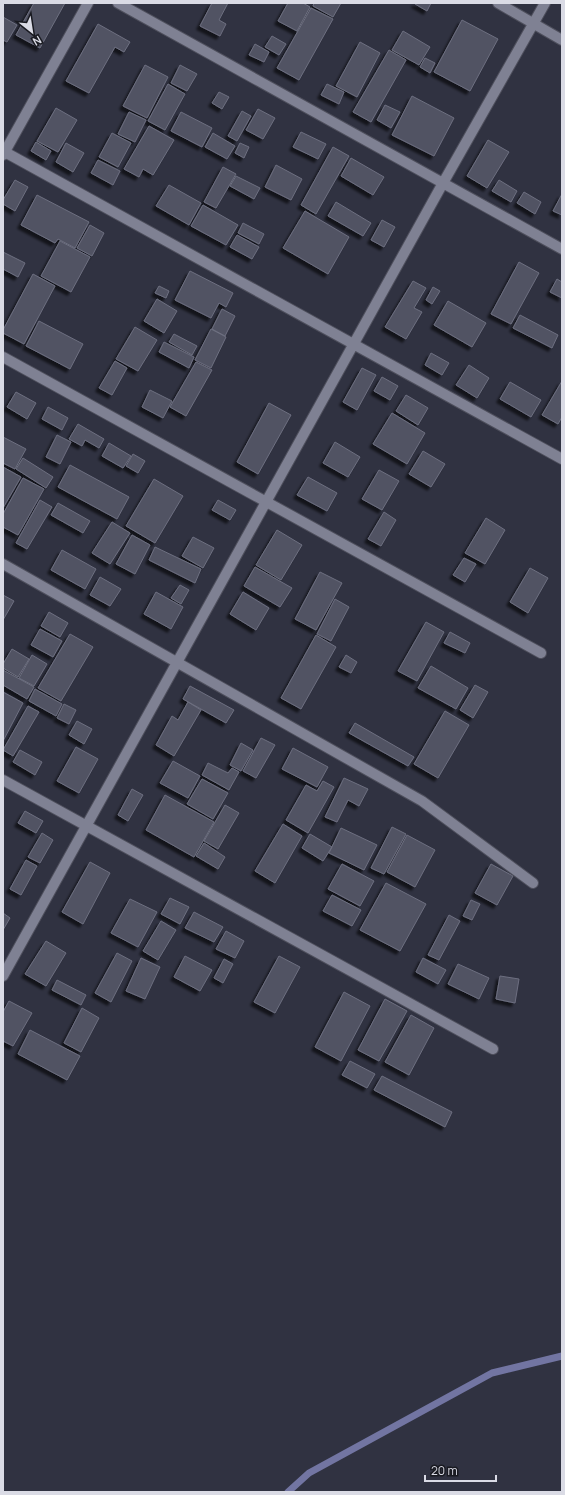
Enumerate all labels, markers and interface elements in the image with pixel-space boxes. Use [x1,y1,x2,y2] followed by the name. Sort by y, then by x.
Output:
[12,12,52,52] north arrow
[30,33,44,50] text: N
[425,1457,496,1483] scale bar
[431,1462,458,1479] text: 20 m

